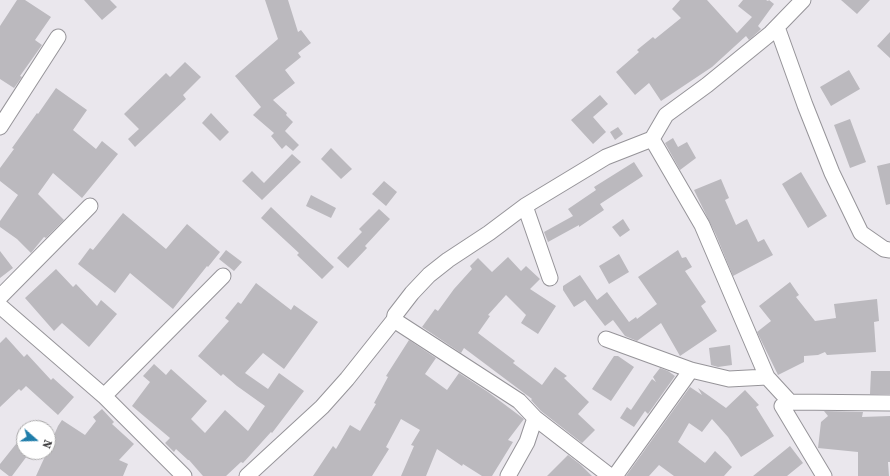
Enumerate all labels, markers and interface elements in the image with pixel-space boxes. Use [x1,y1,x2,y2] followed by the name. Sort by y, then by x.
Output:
[16,420,56,460] north arrow
[38,438,55,450] text: N

